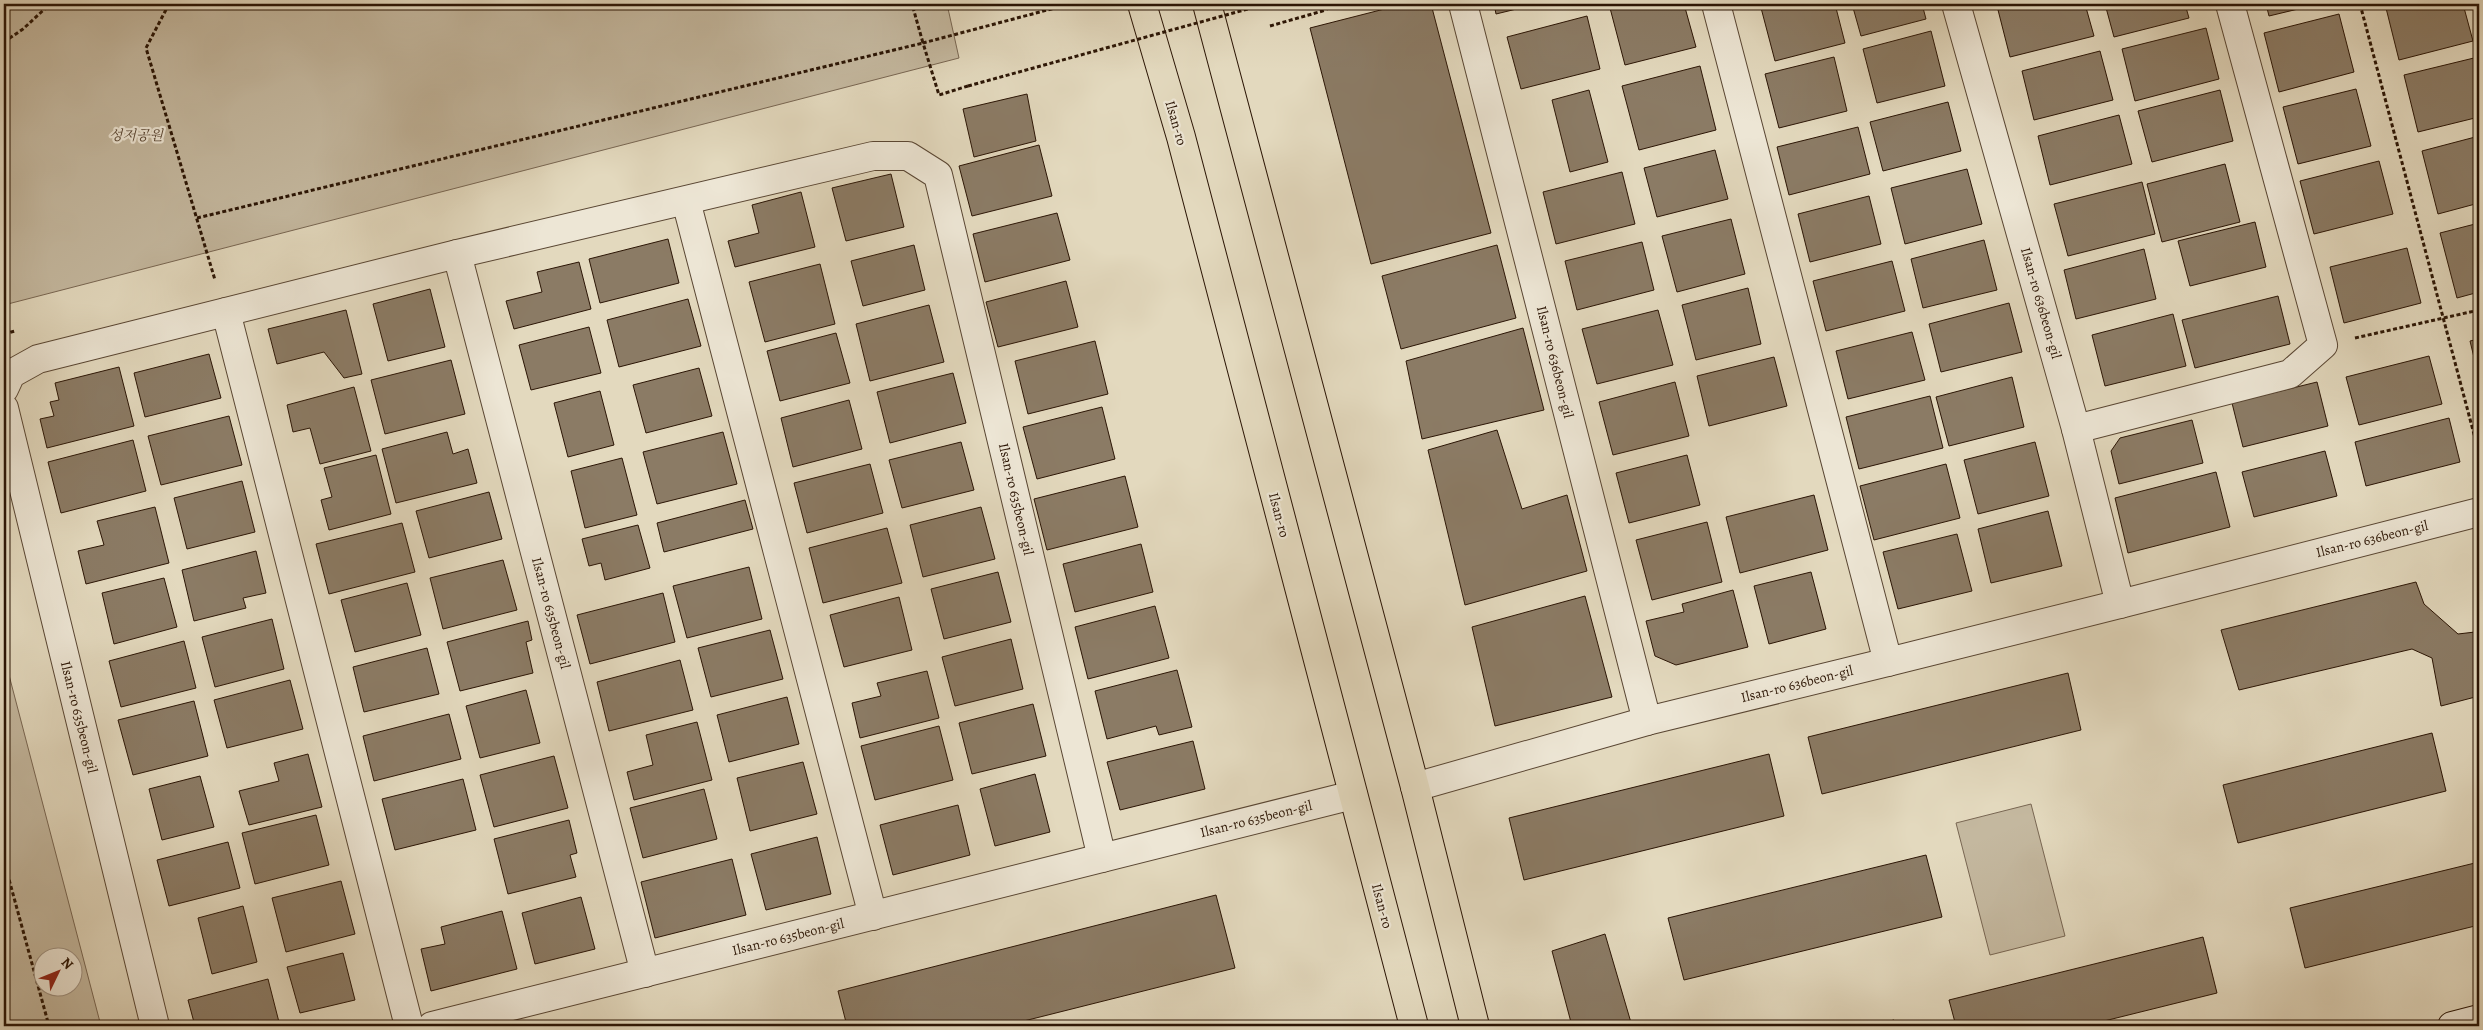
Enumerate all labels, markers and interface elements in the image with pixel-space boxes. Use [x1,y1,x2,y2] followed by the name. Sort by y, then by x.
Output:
[1161,98,1191,148] street label: Ilsan-ro
[109,126,165,145] park label: 성저공원
[2016,245,2066,361] street label: Ilsan-ro 636beon-gil
[1532,304,1578,421] street label: Ilsan-ro 636beon-gil
[994,441,1038,558] street label: Ilsan-ro 635beon-gil
[1264,490,1294,540] street label: Ilsan-ro
[2314,516,2431,562] street label: Ilsan-ro 636beon-gil
[527,555,575,671] street label: Ilsan-ro 635beon-gil
[56,659,102,775] street label: Ilsan-ro 635beon-gil
[1739,661,1856,707] street label: Ilsan-ro 636beon-gil
[1198,796,1314,842] street label: Ilsan-ro 635beon-gil
[1367,881,1397,931] street label: Ilsan-ro
[730,914,846,960] street label: Ilsan-ro 635beon-gil
[32,948,82,998] north arrow
[57,953,78,974] text: N

